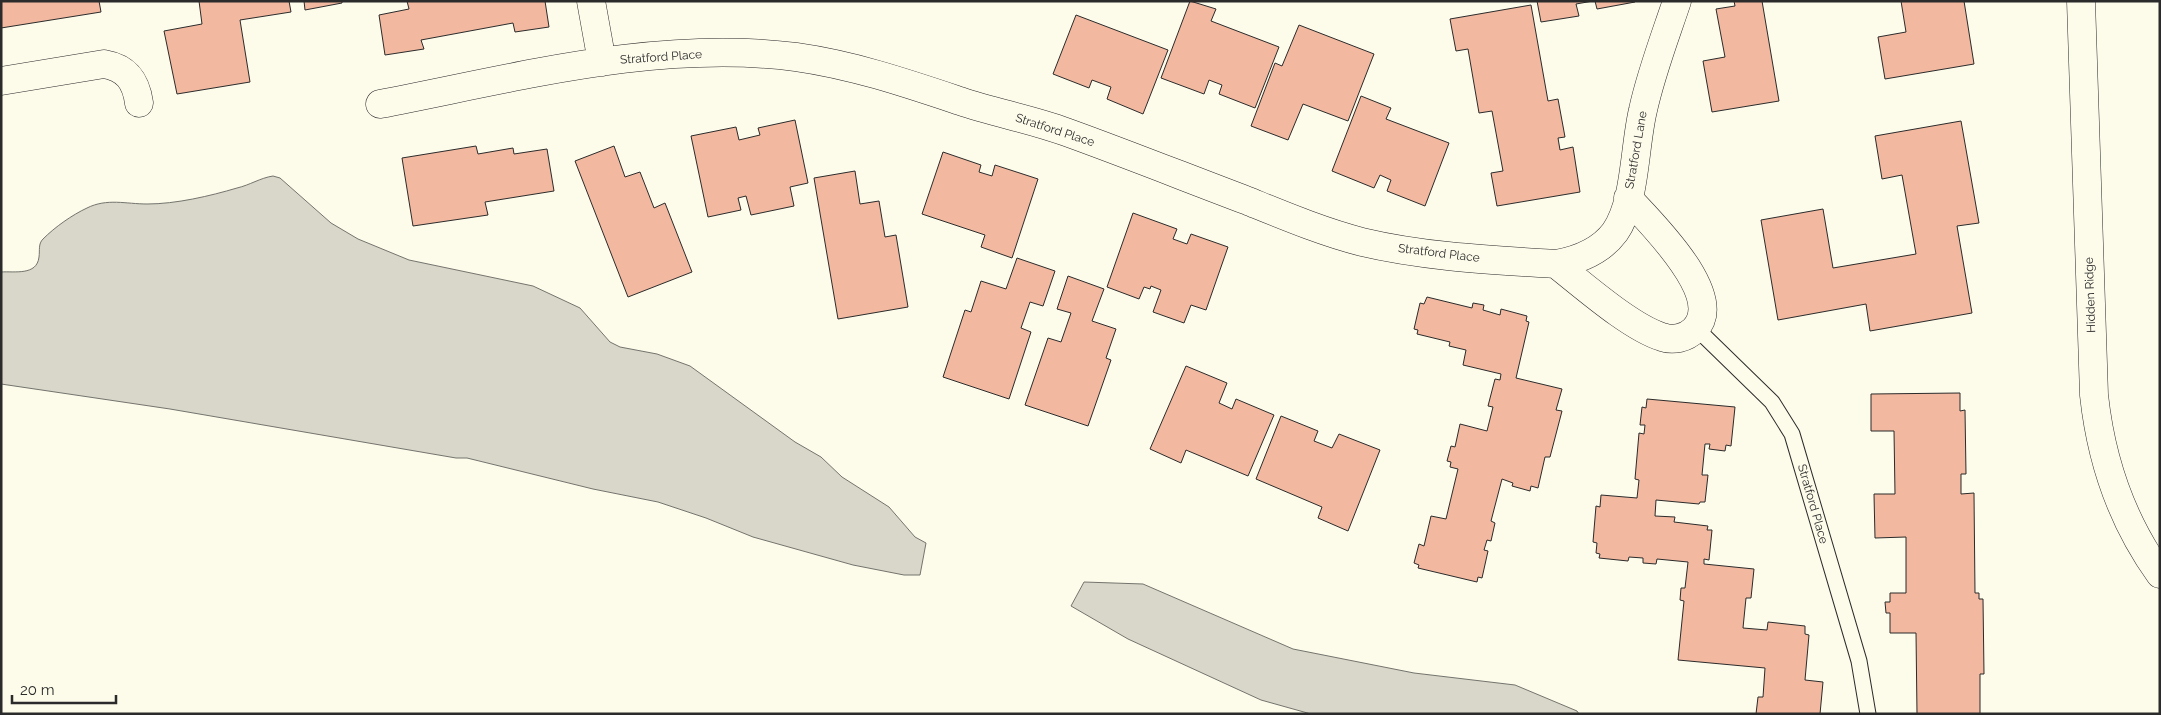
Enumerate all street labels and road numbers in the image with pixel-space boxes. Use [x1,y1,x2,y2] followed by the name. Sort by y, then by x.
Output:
[620,47,702,67] street label: Stratford Place
[1622,110,1650,190] street label: Stratford Lane
[1014,111,1096,149] street label: Stratford Place
[1397,241,1481,265] street label: Stratford Place
[2082,257,2098,333] street label: Hidden Ridge
[1795,463,1831,545] street label: Stratford Place

